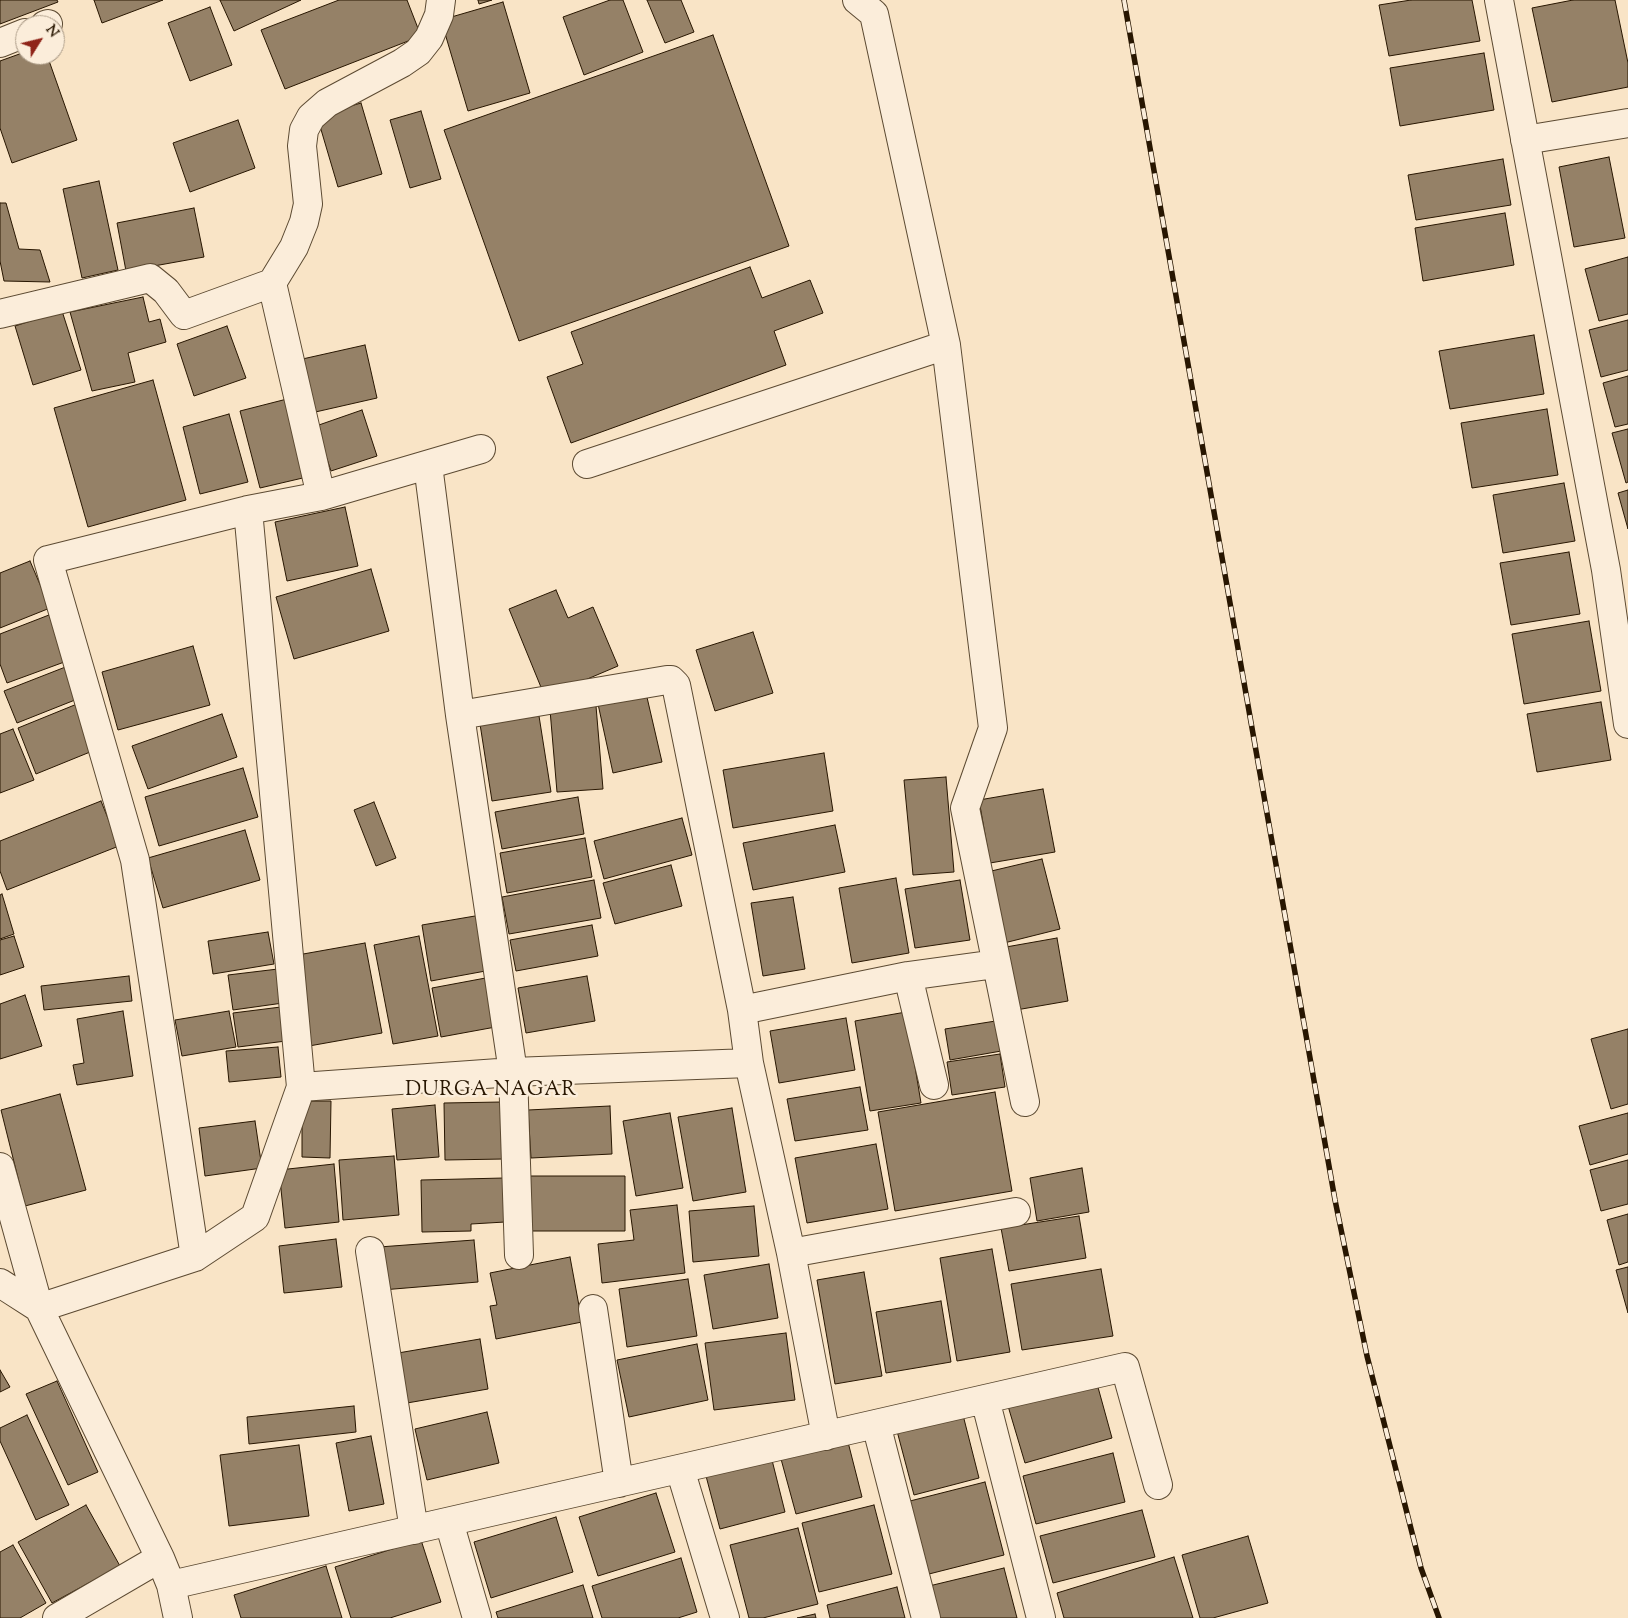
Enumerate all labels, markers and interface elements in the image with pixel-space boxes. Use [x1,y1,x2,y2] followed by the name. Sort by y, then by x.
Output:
[15,15,65,65] north arrow
[40,21,63,42] text: N
[404,1080,578,1104] district label: DURGA NAGAR

